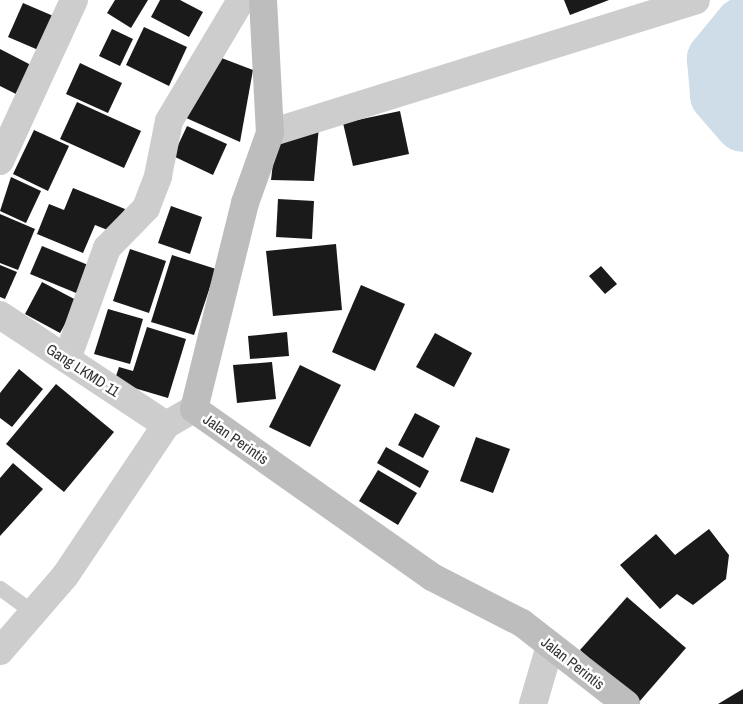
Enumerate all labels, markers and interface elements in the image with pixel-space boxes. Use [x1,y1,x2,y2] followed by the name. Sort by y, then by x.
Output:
[43,340,123,400] street label: Gang LKMD 11
[200,410,272,468] street label: Jalan Perintis
[538,633,608,693] street label: Jalan Perintis

